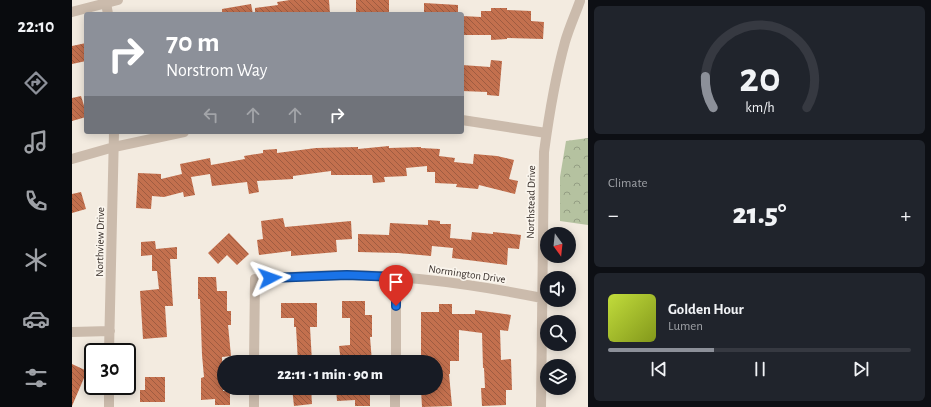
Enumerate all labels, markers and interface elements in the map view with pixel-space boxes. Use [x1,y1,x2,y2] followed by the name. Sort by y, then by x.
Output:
[18,18,54,36] text: 22:10
[100,28,152,80] icon: right
[166,29,220,57] text: 70 m
[739,58,780,99] text: 20
[166,62,268,80] text: Norstrom Way
[22,69,50,97] icon: directions
[745,100,774,114] text: km/h
[200,104,222,126] icon: left
[242,104,264,126] icon: ahead
[284,104,306,126] icon: ahead
[326,104,348,126] icon: right
[22,128,50,156] icon: music
[525,165,537,239] street label: Northstead Drive
[608,177,647,190] text: Climate
[22,187,50,215] icon: phone
[732,199,787,229] text: 21.5°
[608,204,619,226] text: −
[900,204,911,226] text: +
[94,207,106,277] street label: Northview Drive
[540,227,576,263] north arrow
[540,227,576,395] map controls
[22,246,50,274] icon: climate
[249,257,291,299] position arrow
[428,263,506,285] street label: Normington Drive
[379,265,413,306] pin
[385,271,407,293] icon: arrive
[540,271,576,307] button: sound
[668,302,744,317] text: Golden Hour
[22,305,50,333] icon: car
[540,315,576,351] button: search
[668,320,703,333] text: Lumen
[84,343,136,395] speed limit sign: 30
[648,358,670,380] icon: previous
[749,358,771,380] icon: pause
[850,358,872,380] icon: next
[540,359,576,395] button: layers
[22,364,50,392] icon: filters
[277,367,383,382] text: 22:11 · 1 min · 90 m

